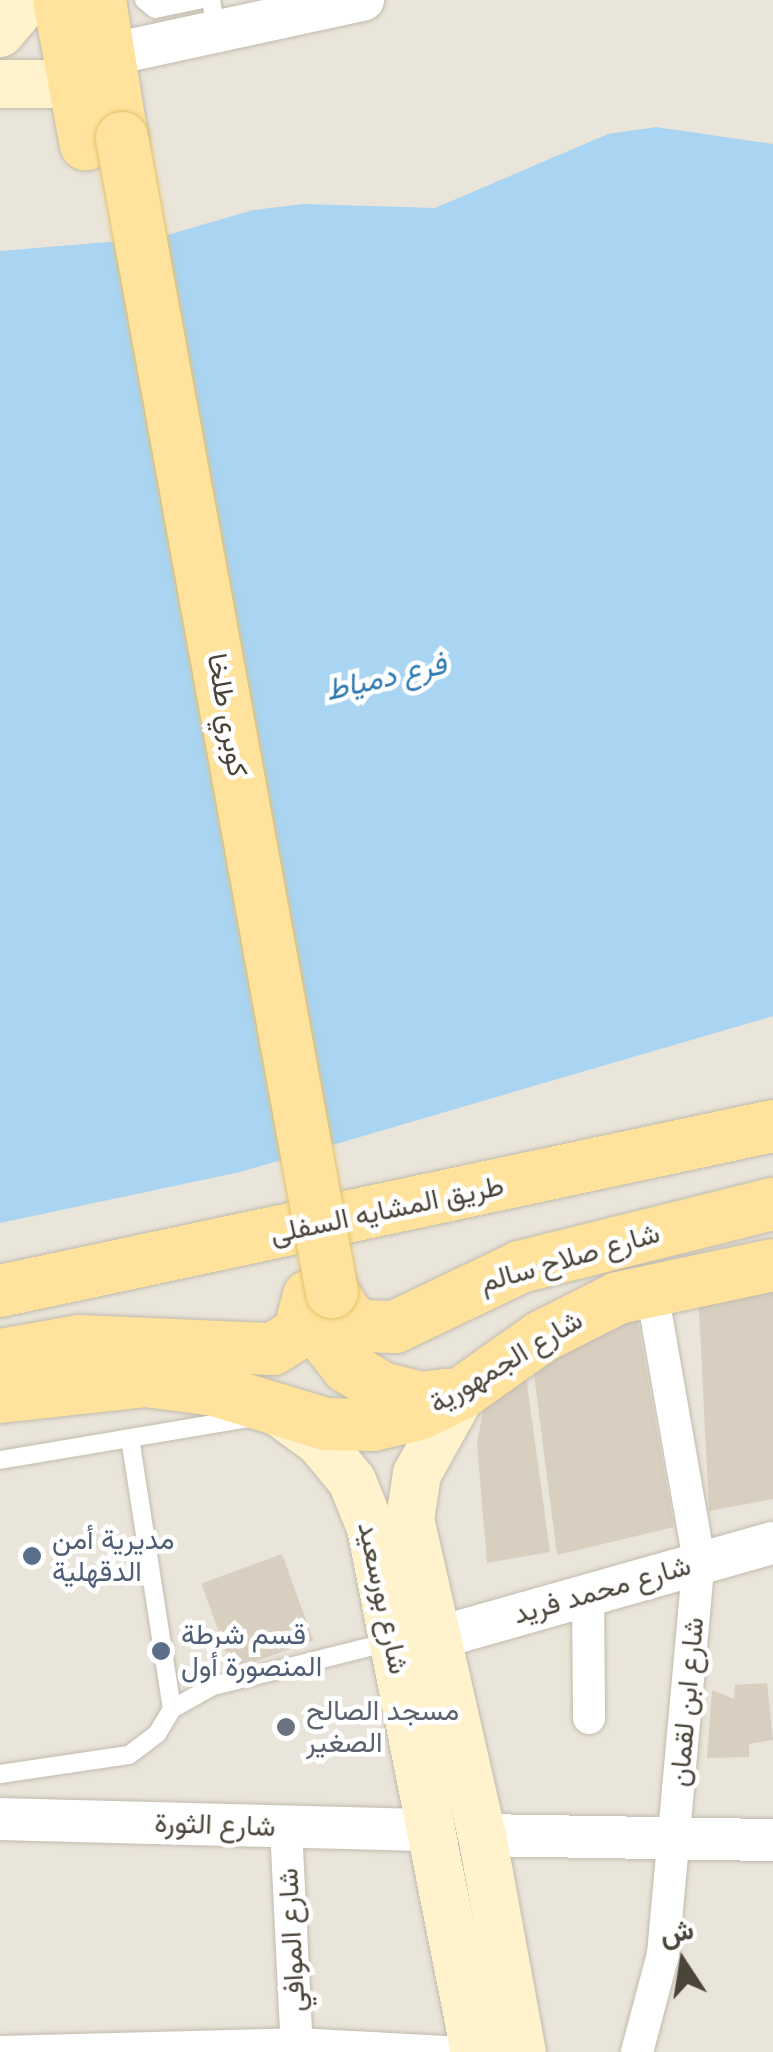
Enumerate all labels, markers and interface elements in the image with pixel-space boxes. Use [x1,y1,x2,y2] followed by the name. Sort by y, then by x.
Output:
[322,647,450,709] water label: فرع دمياط
[200,651,254,779] street label: كوبري طلخا
[267,1169,507,1251] street label: طريق المشايه السفلى
[476,1216,664,1300] street label: شارع صلاح سالم
[423,1303,589,1421] street label: شارع الجمهورية
[350,1519,416,1677] street label: شارع بورسعيد
[52,1523,174,1589] place label: مديرية أمن الدقهلية
[21,1545,43,1567] marker: مديرية أمن الدقهلية
[509,1549,695,1631] street label: شارع محمد فريد
[663,1616,711,1788] street label: شارع ابن لقمان
[181,1618,322,1684] place label: قسم شرطة المنصورة أول
[150,1640,172,1662] marker: قسم شرطة المنصورة أول
[306,1694,459,1760] place label: مسجد الصالح الصغير
[275,1716,297,1738] marker: مسجد الصالح الصغير
[154,1806,276,1844] street label: شارع الثورة
[271,1867,313,2013] street label: شارع الموافي
[633,1912,733,2012] north arrow
[657,1913,697,1953] text: ش

